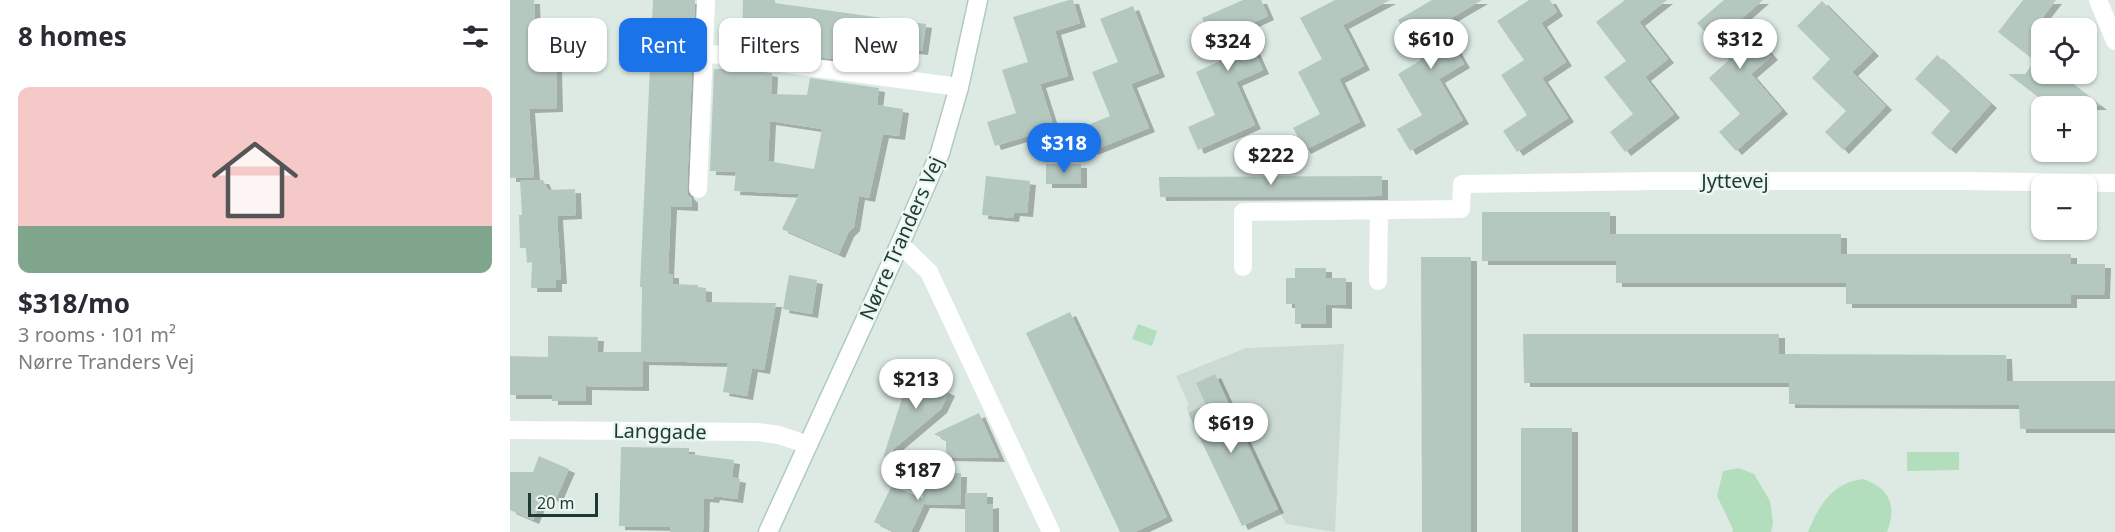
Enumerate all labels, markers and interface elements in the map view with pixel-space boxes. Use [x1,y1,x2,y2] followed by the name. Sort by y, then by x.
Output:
[18,18,127,54] text: 8 homes
[528,18,607,72] chip: Buy
[619,18,707,72] chip: Rent
[719,18,821,72] chip: Filters
[833,18,919,72] chip: New
[2031,18,2097,240] map controls
[2031,18,2097,84] button: locate
[1395,19,1467,70] pin: $610
[1704,19,1776,70] pin: $312
[459,20,492,53] icon: filters
[1192,21,1264,72] pin: $324
[1408,25,1454,52] text: $610
[1717,25,1763,52] text: $312
[1205,27,1251,54] text: $324
[2031,96,2097,162] button: +
[1028,123,1100,174] pin: $318
[201,126,309,234] icon: home
[1041,129,1087,156] text: $318
[1235,135,1307,186] pin: $222
[1248,141,1294,168] text: $222
[853,152,949,324] street label: Nørre Tranders Vej
[1699,167,1769,194] street label: Jyttevej
[2031,174,2097,240] button: −
[18,285,130,321] text: $318/mo
[18,321,176,348] text: 3 rooms · 101 m²
[18,348,194,375] text: Nørre Tranders Vej
[880,359,952,410] pin: $213
[893,365,939,392] text: $213
[1195,403,1267,454] pin: $619
[1208,409,1254,436] text: $619
[613,417,707,445] street label: Langgade
[882,450,954,501] pin: $187
[895,456,941,483] text: $187
[528,490,598,518] scale bar
[537,492,574,514] text: 20 m

